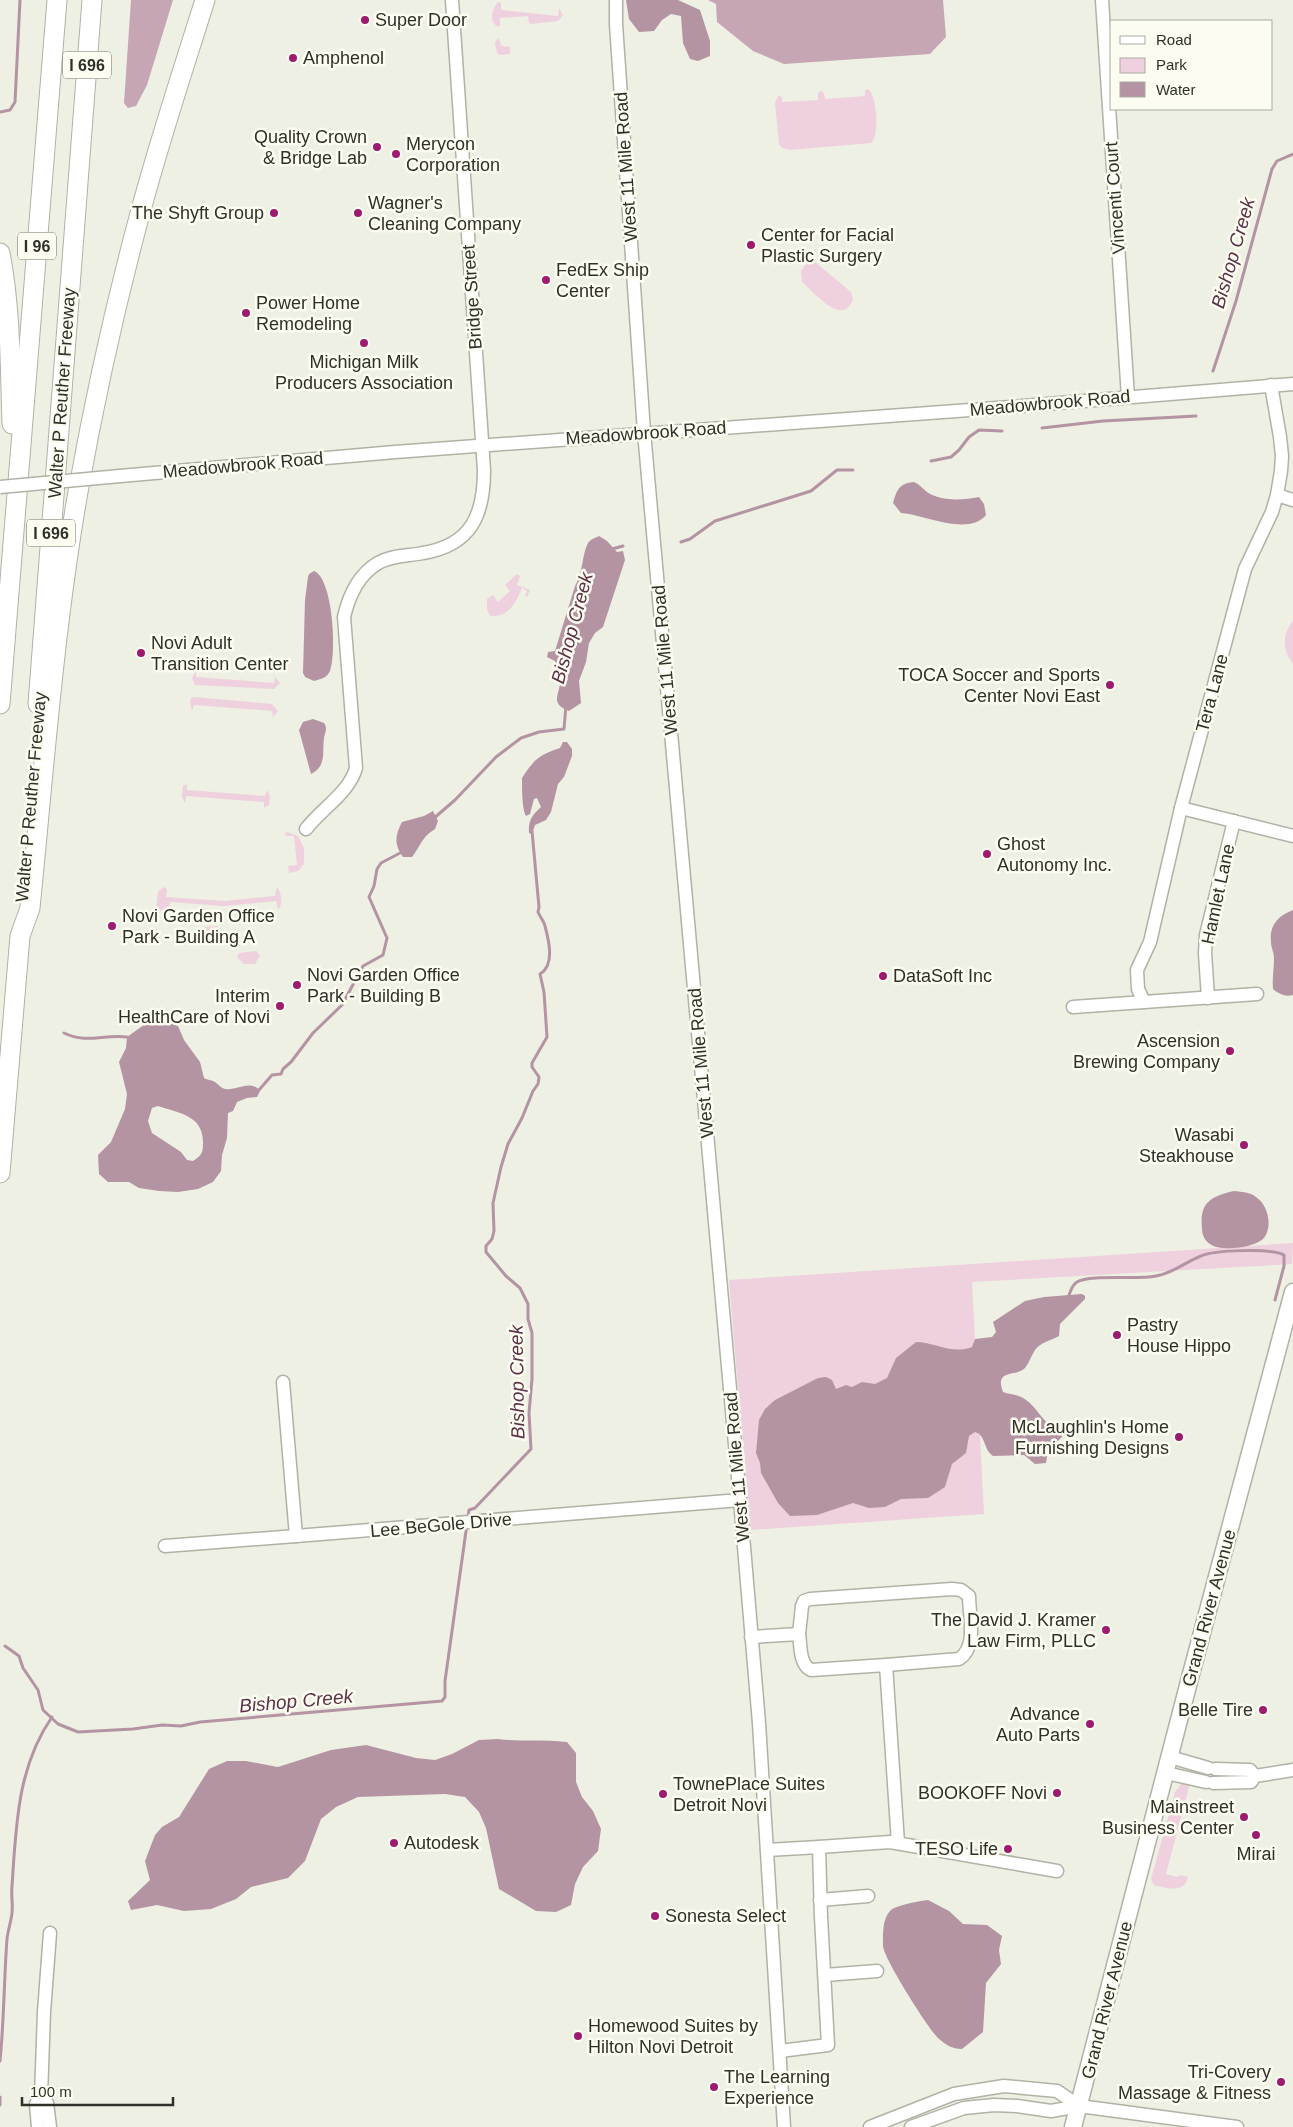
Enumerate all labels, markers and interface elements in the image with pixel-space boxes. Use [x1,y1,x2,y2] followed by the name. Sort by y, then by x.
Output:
[375,10,467,30] place label: Super Door
[359,14,371,26] marker: Super Door
[1110,20,1273,110] legend
[1156,31,1192,48] text: Road
[303,48,384,68] place label: Amphenol
[63,52,111,78] road number: I 696
[287,52,299,64] marker: Amphenol
[1156,56,1187,73] text: Park
[1156,81,1195,98] text: Water
[611,91,641,243] street label: West 11 Mile Road
[254,127,367,168] place label: Quality Crown & Bridge Lab
[406,134,500,175] place label: Merycon Corporation
[371,141,383,153] marker: Quality Crown & Bridge Lab
[1101,141,1129,255] street label: Vincenti Court
[390,148,402,160] marker: Merycon Corporation
[368,193,521,234] place label: Wagner's Cleaning Company
[1207,194,1259,311] water label: Bishop Creek
[132,203,264,223] place label: The Shyft Group
[268,207,280,219] marker: The Shyft Group
[352,207,364,219] marker: Wagner's Cleaning Company
[761,225,894,266] place label: Center for Facial Plastic Surgery
[18,232,56,260] road number: I 96
[745,239,757,251] marker: Center for Facial Plastic Surgery
[458,244,486,350] street label: Bridge Street
[556,260,649,301] place label: FedEx Ship Center
[540,274,552,286] marker: FedEx Ship Center
[45,287,79,499] street label: Walter P Reuther Freeway
[256,293,360,334] place label: Power Home Remodeling
[240,307,252,319] marker: Power Home Remodeling
[358,337,370,349] marker: Michigan Milk Producers Association
[275,352,453,393] place label: Michigan Milk Producers Association
[969,386,1131,420] street label: Meadowbrook Road
[565,417,727,449] street label: Meadowbrook Road
[162,448,324,482] street label: Meadowbrook Road
[27,520,75,546] road number: I 696
[547,569,597,686] water label: Bishop Creek
[648,584,682,736] street label: West 11 Mile Road
[151,633,288,674] place label: Novi Adult Transition Center
[135,647,147,659] marker: Novi Adult Transition Center
[1192,652,1232,734] street label: Tera Lane
[898,665,1100,706] place label: TOCA Soccer and Sports Center Novi East
[1104,679,1116,691] marker: TOCA Soccer and Sports Center Novi East
[12,691,50,903] street label: Walter P Reuther Freeway
[997,834,1112,875] place label: Ghost Autonomy Inc.
[1198,842,1238,946] street label: Hamlet Lane
[981,848,993,860] marker: Ghost Autonomy Inc.
[122,906,275,947] place label: Novi Garden Office Park - Building A
[106,920,118,932] marker: Novi Garden Office Park - Building A
[307,965,460,1006] place label: Novi Garden Office Park - Building B
[893,966,992,986] place label: DataSoft Inc
[877,970,889,982] marker: DataSoft Inc
[291,979,303,991] marker: Novi Garden Office Park - Building B
[118,986,270,1027] place label: Interim HealthCare of Novi
[684,987,718,1139] street label: West 11 Mile Road
[274,1000,286,1012] marker: Interim HealthCare of Novi
[1073,1031,1220,1072] place label: Ascension Brewing Company
[1224,1045,1236,1057] marker: Ascension Brewing Company
[1139,1125,1234,1166] place label: Wasabi Steakhouse
[1238,1139,1250,1151] marker: Wasabi Steakhouse
[1127,1315,1231,1356] place label: Pastry House Hippo
[505,1323,528,1439] water label: Bishop Creek
[1111,1329,1123,1341] marker: Pastry House Hippo
[720,1391,754,1543] street label: West 11 Mile Road
[1011,1417,1169,1458] place label: McLaughlin's Home Furnishing Designs
[1173,1431,1185,1443] marker: McLaughlin's Home Furnishing Designs
[369,1509,513,1541] street label: Lee BeGole Drive
[1178,1527,1240,1689] street label: Grand River Avenue
[931,1610,1096,1651] place label: The David J. Kramer Law Firm, PLLC
[1100,1624,1112,1636] marker: The David J. Kramer Law Firm, PLLC
[238,1685,355,1716] water label: Bishop Creek
[1178,1700,1253,1720] place label: Belle Tire
[996,1704,1080,1745] place label: Advance Auto Parts
[1257,1704,1269,1716] marker: Belle Tire
[1084,1718,1096,1730] marker: Advance Auto Parts
[673,1774,825,1815] place label: TownePlace Suites Detroit Novi
[918,1783,1047,1803] place label: BOOKOFF Novi
[1051,1787,1063,1799] marker: BOOKOFF Novi
[657,1788,669,1800] marker: TownePlace Suites Detroit Novi
[1102,1797,1234,1838] place label: Mainstreet Business Center
[1238,1811,1250,1823] marker: Mainstreet Business Center
[1250,1829,1262,1841] marker: Mirai
[404,1833,480,1853] place label: Autodesk
[388,1837,400,1849] marker: Autodesk
[915,1839,998,1859] place label: TESO Life
[1002,1843,1014,1855] marker: TESO Life
[1237,1844,1276,1864] place label: Mirai
[665,1906,786,1926] place label: Sonesta Select
[649,1910,661,1922] marker: Sonesta Select
[1078,1919,1136,2081] street label: Grand River Avenue
[588,2016,758,2057] place label: Homewood Suites by Hilton Novi Detroit
[572,2030,584,2042] marker: Homewood Suites by Hilton Novi Detroit
[1118,2062,1271,2103] place label: Tri-Covery Massage & Fitness
[724,2067,830,2108] place label: The Learning Experience
[22,2074,174,2106] scale bar
[1275,2076,1287,2088] marker: Tri-Covery Massage & Fitness
[708,2081,720,2093] marker: The Learning Experience
[30,2083,72,2100] text: 100 m

